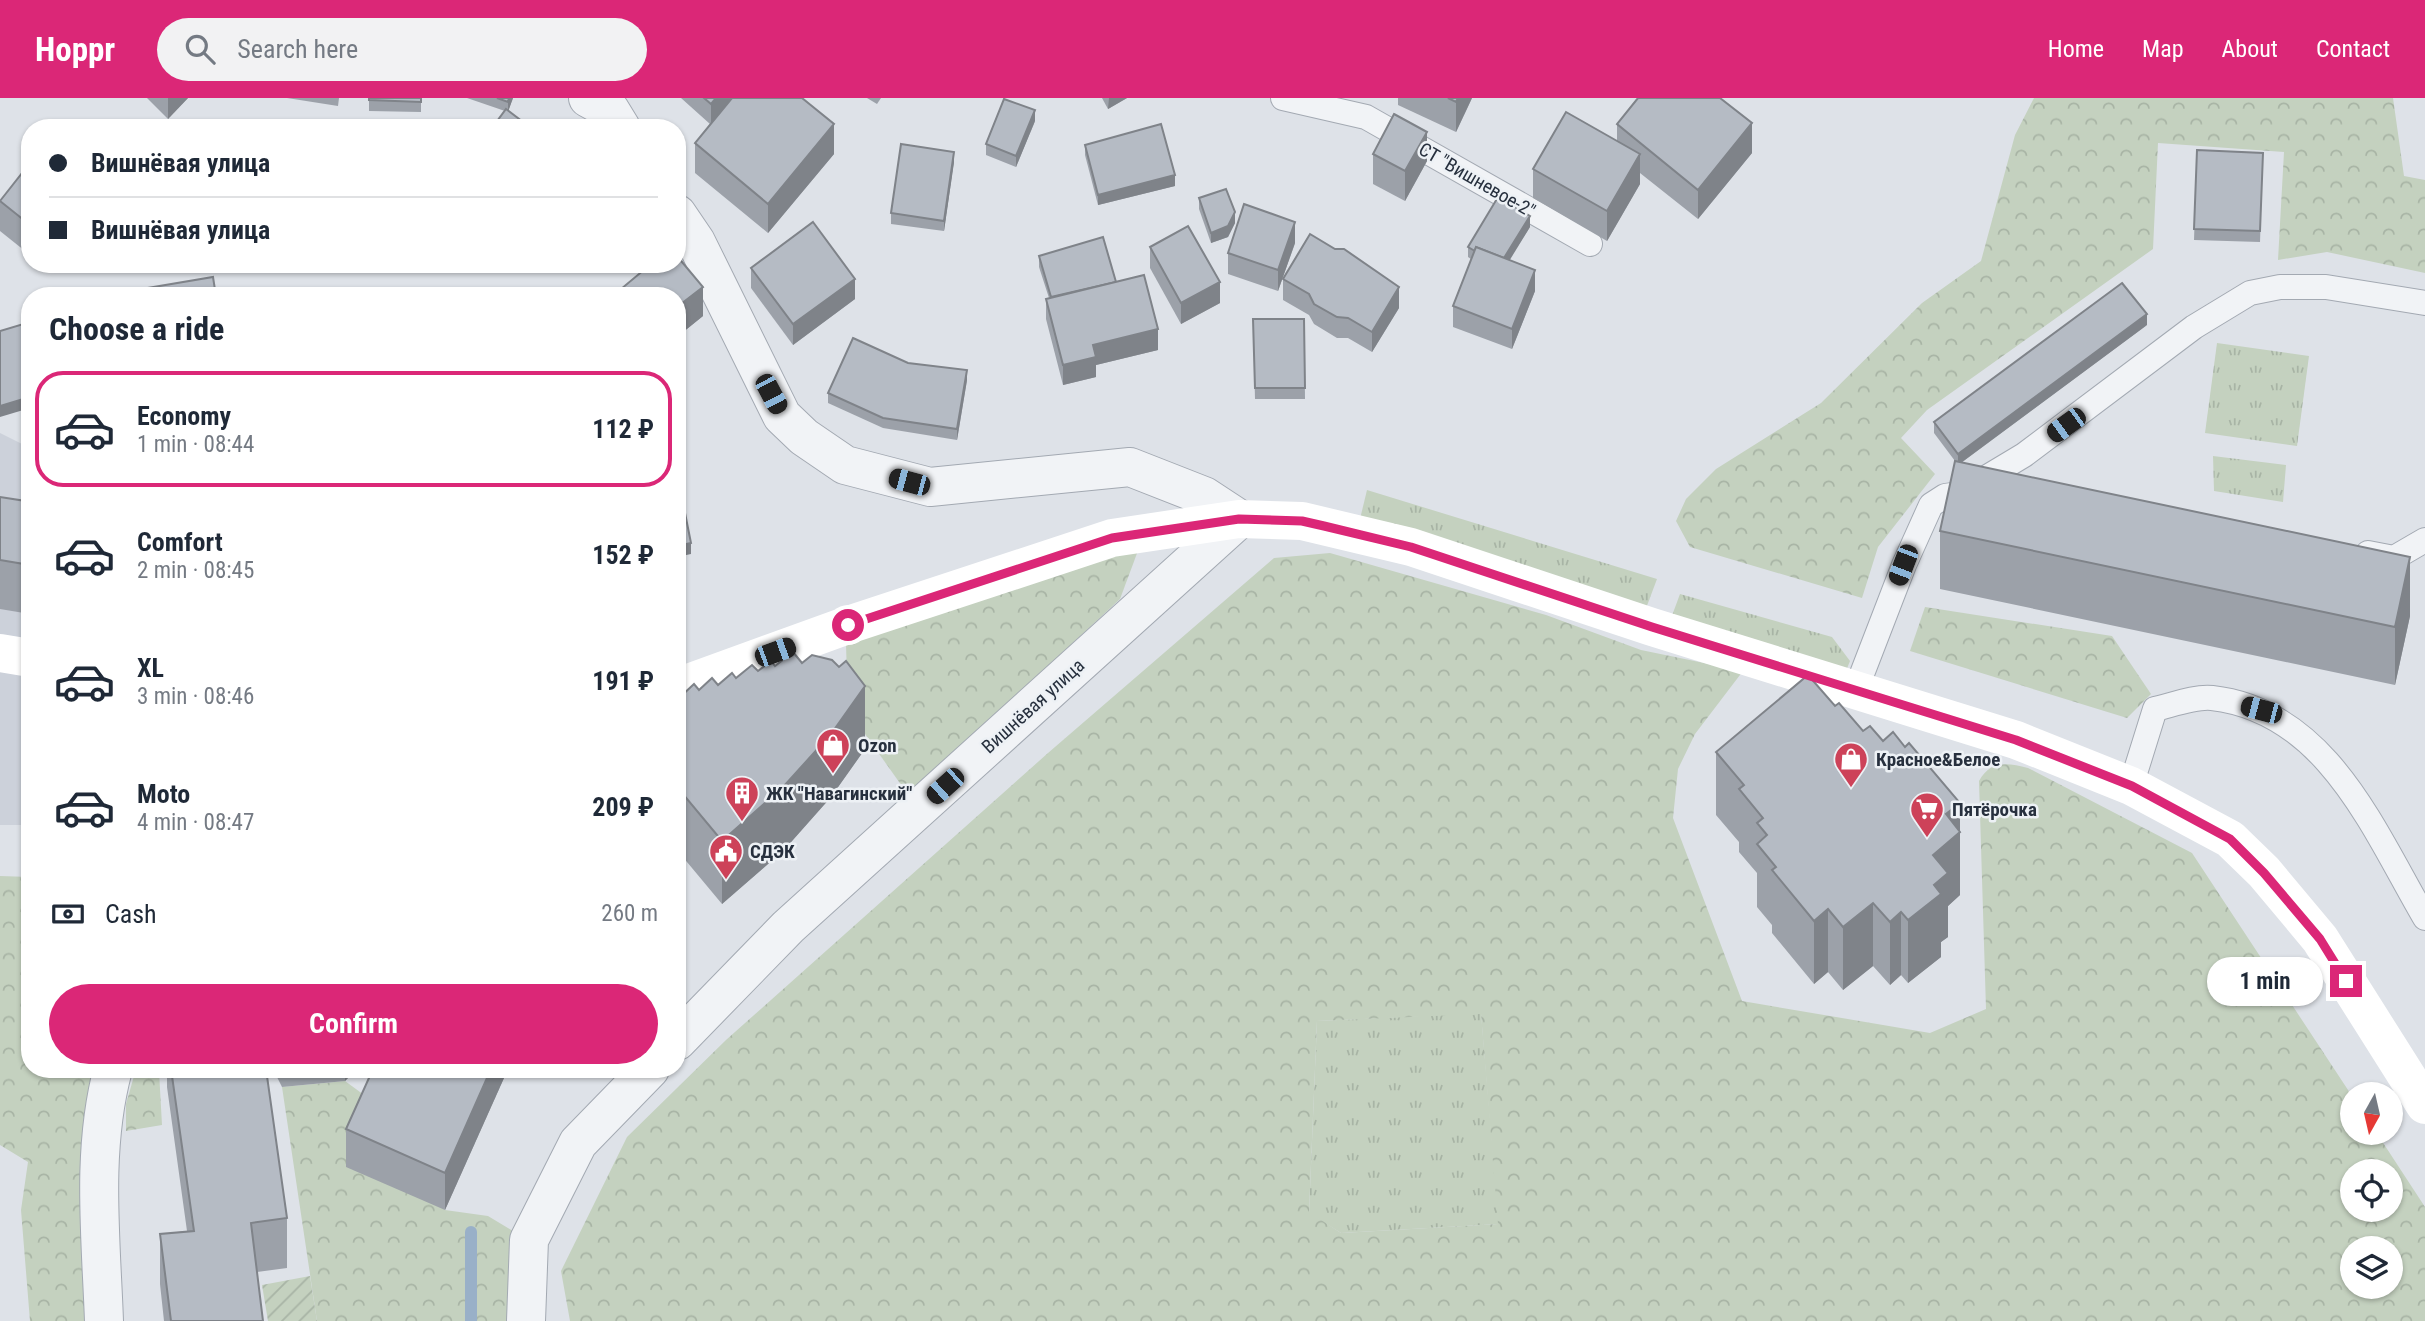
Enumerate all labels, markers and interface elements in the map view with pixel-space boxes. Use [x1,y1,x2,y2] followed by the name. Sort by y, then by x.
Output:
[157,18,647,81] search box
[35,30,115,69] text: Hoppr
[181,30,219,68] icon: search
[237,34,358,64] text: Search here
[2048,35,2104,63] text: Home
[2142,35,2184,63] text: Map
[2222,35,2278,63] text: About
[2316,35,2390,63] text: Contact
[1415,137,1539,223] street label: СТ "Вишневое-2"
[91,148,270,178] text: Вишнёвая улица
[91,215,270,245] text: Вишнёвая улица
[49,310,224,348] text: Choose a ride
[752,371,791,417] car
[53,398,116,461] icon: car
[137,401,231,431] text: Economy
[2043,404,2090,446] car
[592,414,654,444] text: 112 ₽
[137,431,254,458] text: 1 min · 08:44
[886,466,933,498] car
[53,524,116,587] icon: car
[137,527,223,557] text: Comfort
[592,540,654,570] text: 152 ₽
[1886,542,1921,588] car
[137,557,254,584] text: 2 min · 08:45
[832,609,864,641] route start
[752,635,799,669] car
[53,650,116,713] icon: car
[137,653,164,683] text: XL
[977,654,1089,758] street label: Вишнёвая улица
[592,666,654,696] text: 191 ₽
[137,683,254,710] text: 3 min · 08:46
[2238,694,2285,726] car
[814,726,852,775] shop icon: Ozon
[858,734,897,757] place label: Ozon
[1832,740,1870,789] shop icon: Красное&Белое
[1876,748,2000,771] place label: Красное&Белое
[923,764,968,808] car
[723,774,761,823] building icon: ЖК "Навагинский"
[53,776,116,839] icon: car
[137,779,190,809] text: Moto
[766,782,912,805] place label: ЖК "Навагинский"
[1908,790,1946,839] supermarket icon: Пятёрочка
[592,792,654,822] text: 209 ₽
[1952,798,2037,821] place label: Пятёрочка
[137,809,254,836] text: 4 min · 08:47
[707,832,745,881] public building icon: СДЭК
[750,840,795,863] place label: СДЭК
[49,895,87,933] icon: cash
[105,899,157,929] text: Cash
[601,900,658,927] text: 260 m
[2206,956,2322,1006] callout: 1 min
[2330,965,2362,997] route end
[2239,968,2291,995] text: 1 min
[49,984,658,1064] button: Confirm
[2340,1082,2403,1144] north arrow
[2340,1082,2403,1299] map controls
[2340,1159,2403,1222] button: locate
[2340,1236,2403,1299] button: layers

